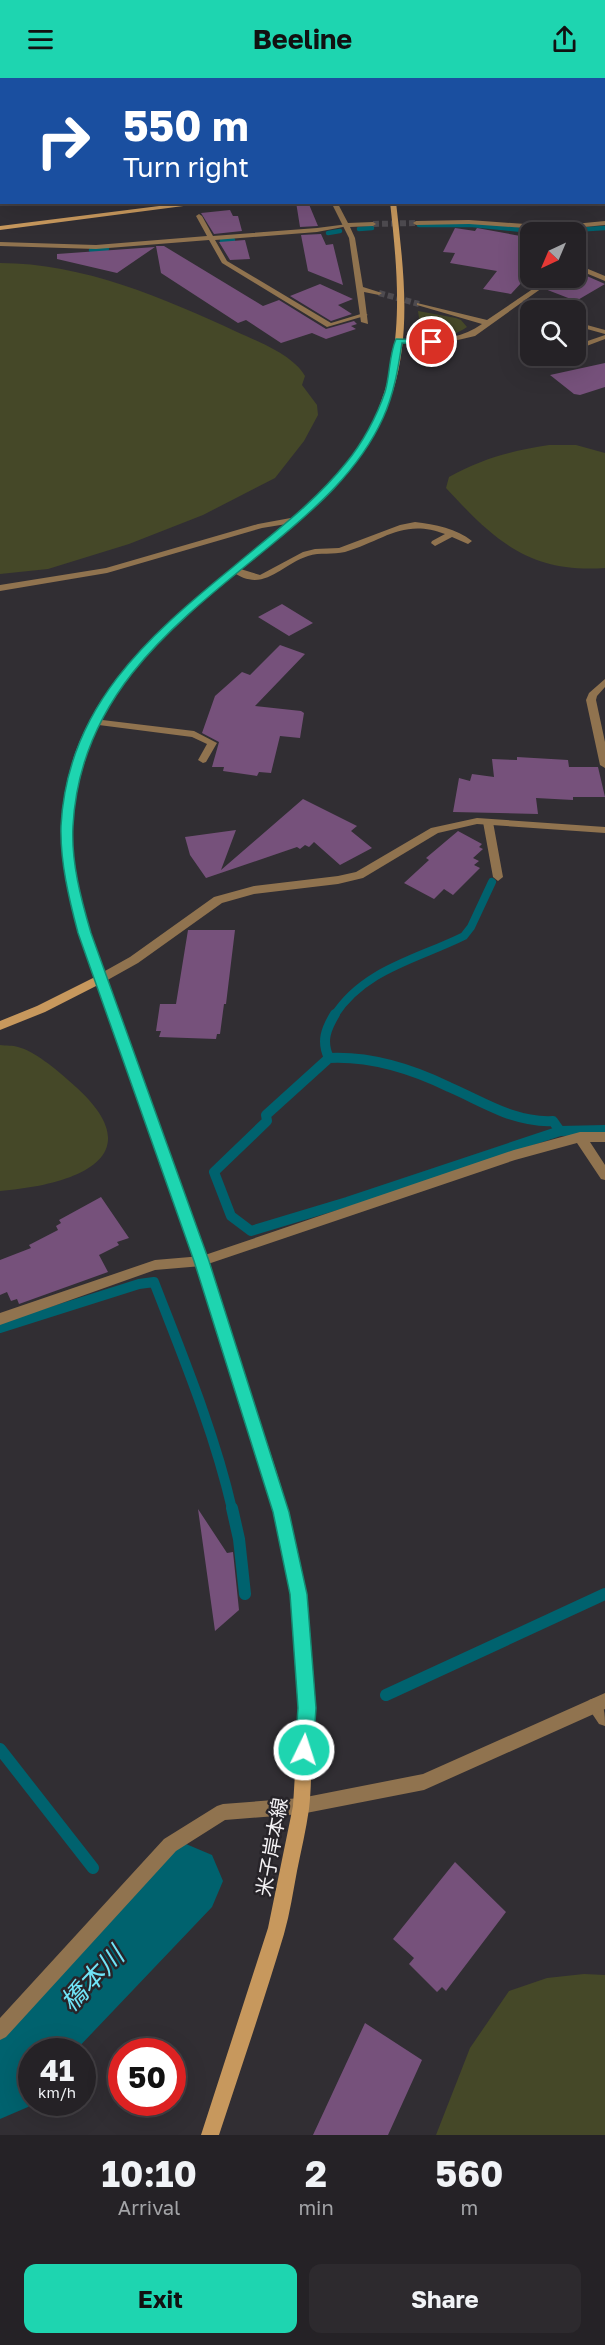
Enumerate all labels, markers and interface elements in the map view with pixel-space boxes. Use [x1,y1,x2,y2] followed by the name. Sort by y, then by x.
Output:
[24,23,57,56] icon: menu
[253,23,352,55] text: Beeline
[548,23,581,56] icon: share
[123,100,249,150] text: 550 m
[24,102,102,180] icon: right
[123,151,249,183] text: Turn right
[520,222,586,288] north arrow
[520,222,586,366] map controls
[520,300,586,366] button: search
[406,316,457,367] pin
[415,325,448,358] icon: arrive
[272,1718,336,1782] position arrow
[251,1796,292,1898] street label: 米子岸本線
[53,1938,132,2017] water label: 橋本川
[108,2038,186,2116] speed limit sign: 50
[40,2052,74,2088] text: 41
[38,2083,76,2101] text: km/h
[101,2152,197,2195] text: 10:10
[305,2152,327,2195] text: 2
[435,2152,503,2195] text: 560
[118,2195,181,2219] text: Arrival
[298,2195,334,2219] text: min
[461,2195,478,2219] text: m
[24,2264,297,2333] button: Exit
[309,2264,581,2333] button: Share

